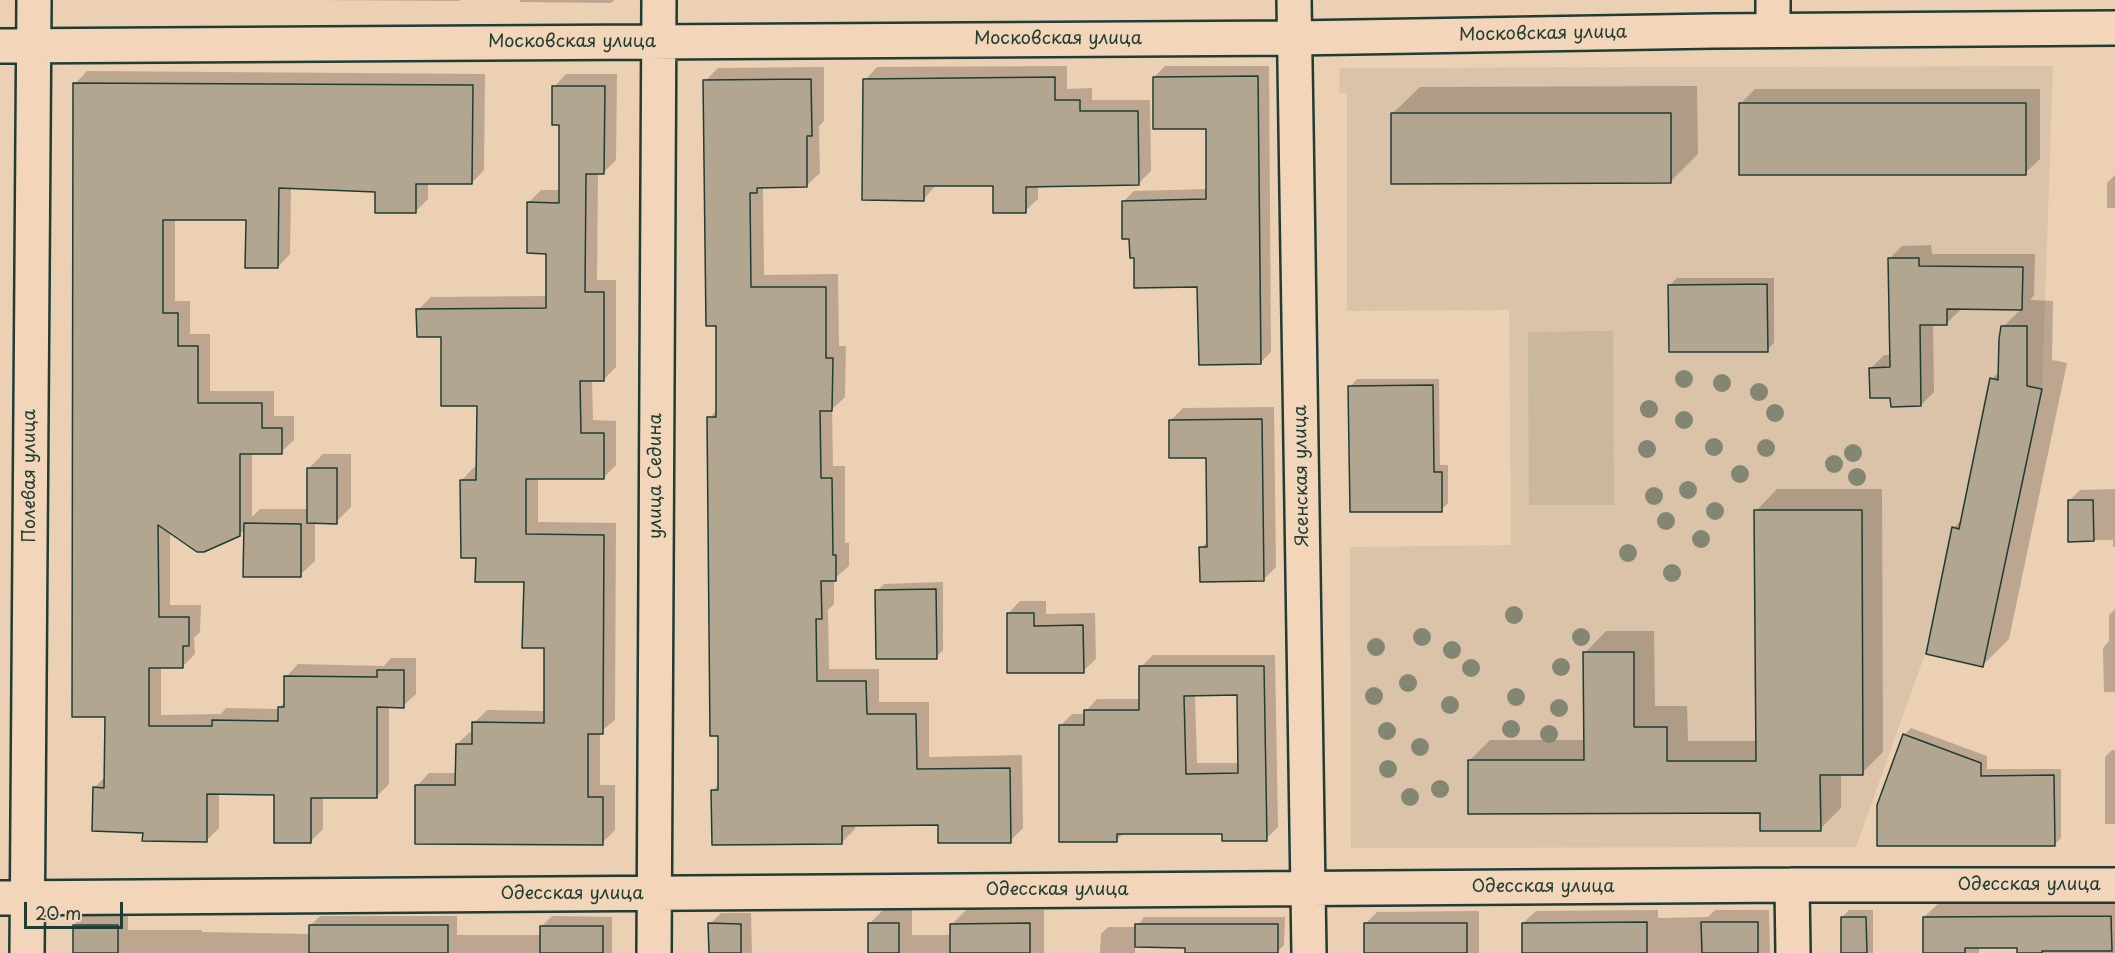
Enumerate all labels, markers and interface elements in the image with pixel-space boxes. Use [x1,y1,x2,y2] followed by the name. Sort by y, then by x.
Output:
[1459,22,1627,46] street label: Московская улица
[974,28,1142,50] street label: Московская улица
[488,31,656,53] street label: Московская улица
[1290,405,1314,547] street label: Ясенская улица
[19,409,41,543] street label: Полевая улица
[645,413,667,539] street label: улица Седина
[1957,874,2101,896] street label: Одесская улица
[1471,876,1615,898] street label: Одесская улица
[985,879,1129,901] street label: Одесская улица
[500,883,644,905] street label: Одесская улица
[27,890,126,928] scale bar
[35,899,81,926] text: 20 m

